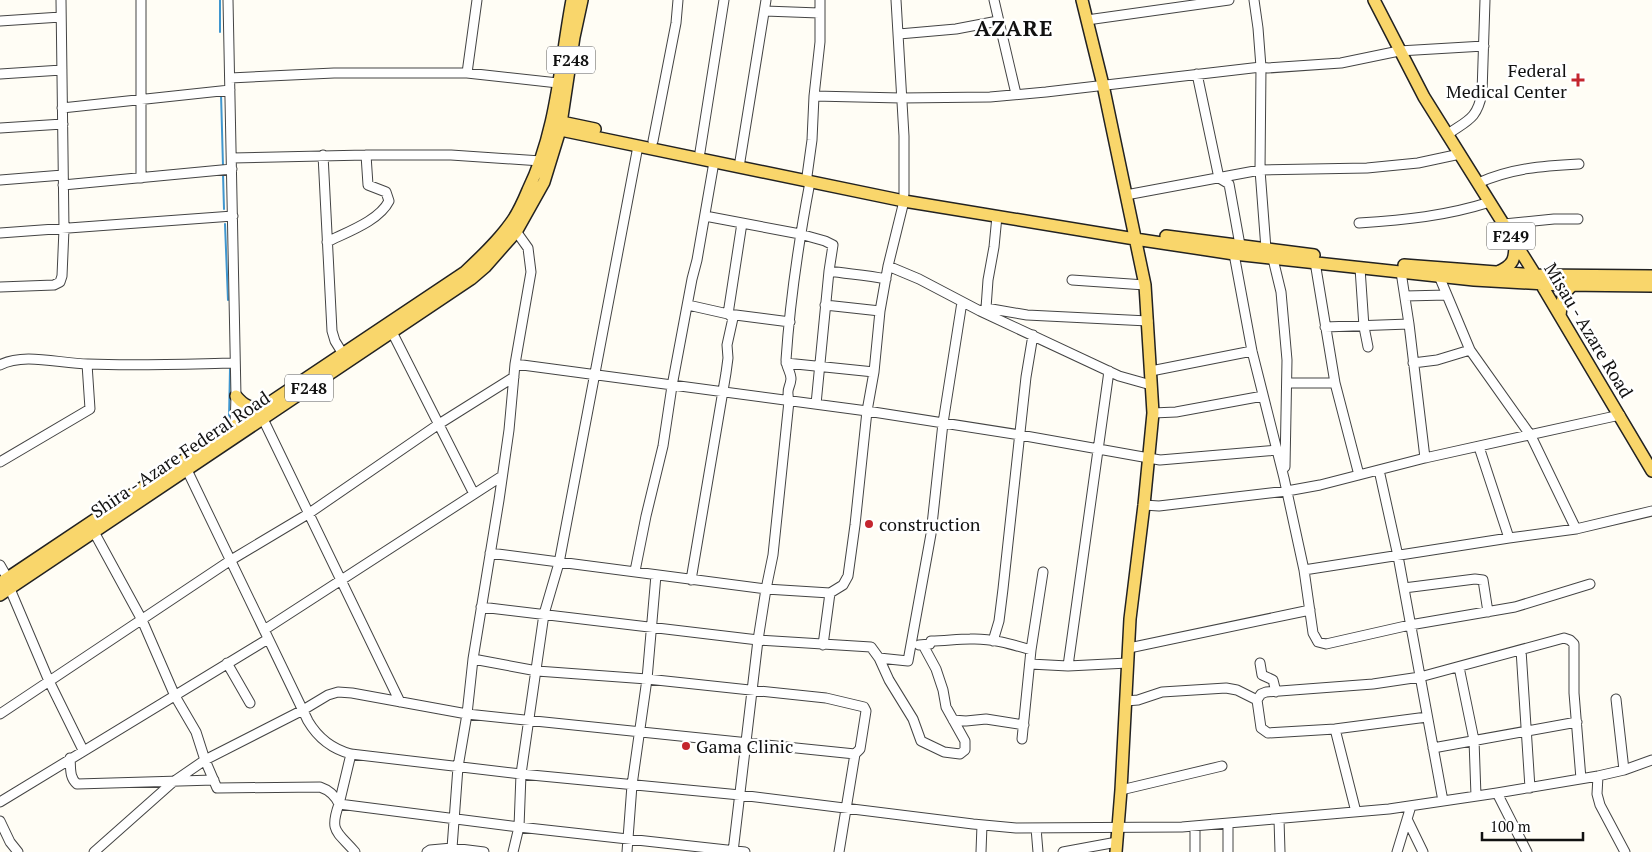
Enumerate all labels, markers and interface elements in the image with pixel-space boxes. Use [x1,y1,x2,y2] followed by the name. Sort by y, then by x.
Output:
[975,13,1054,42] district label: AZARE
[547,46,595,74] road number: F248
[1446,58,1567,103] place label: Federal Medical Center
[1571,73,1585,87] marker: Federal Medical Center
[1487,222,1535,250] road number: F249
[1539,258,1639,402] street label: Misau - Azare Road
[285,374,333,402] road number: F248
[86,385,274,523] street label: Shira - Azare Federal Road
[879,512,981,536] place label: construction
[863,518,875,530] marker: construction
[696,734,793,758] place label: Gama Clinic
[680,740,692,752] marker: Gama Clinic
[1482,810,1583,842] scale bar
[1490,816,1531,836] text: 100 m

